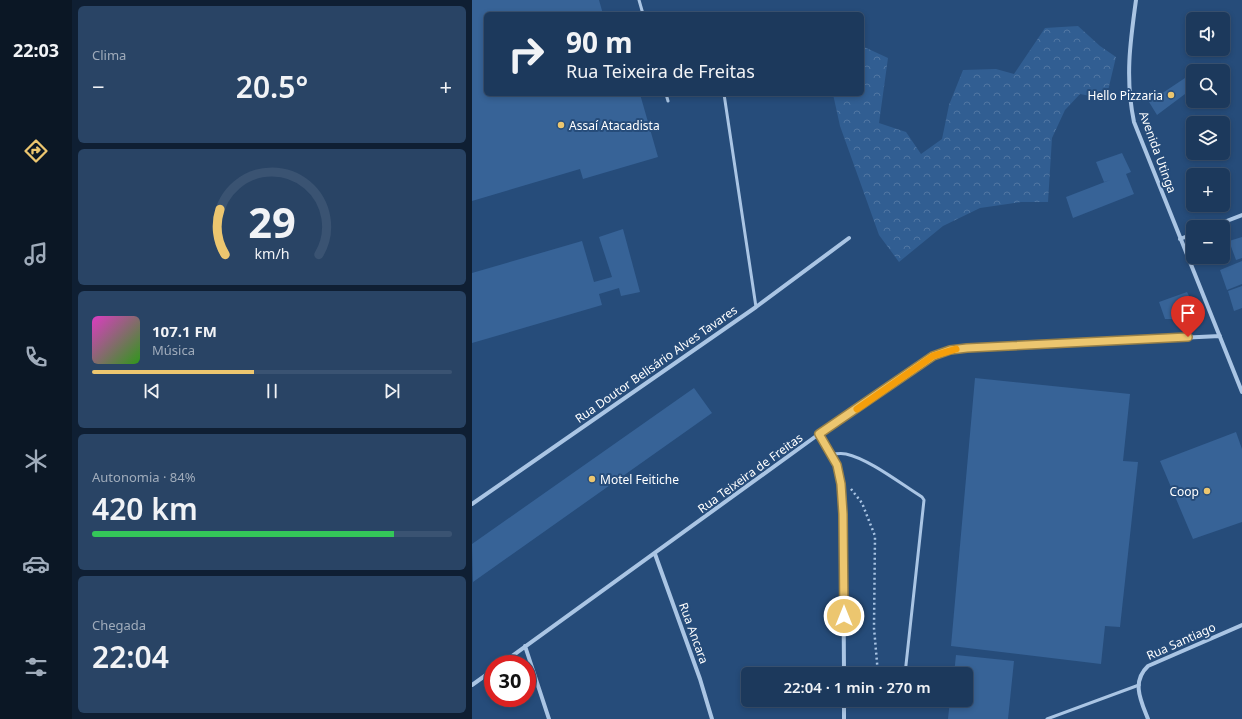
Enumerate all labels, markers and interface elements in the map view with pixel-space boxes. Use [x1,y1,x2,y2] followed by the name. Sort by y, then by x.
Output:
[1186,12,1230,264] map controls
[1186,12,1230,56] button: sound
[566,23,633,61] text: 90 m
[500,28,552,80] icon: right
[13,38,59,62] text: 22:03
[92,46,126,64] text: Clima
[566,59,755,83] text: Rua Teixeira de Freitas
[1186,64,1230,108] button: search
[236,66,308,107] text: 20.5°
[92,71,105,101] text: −
[439,71,452,101] text: +
[1088,87,1163,104] place label: Hello Pizzaria
[1166,90,1176,100] marker: Hello Pizzaria
[1135,109,1181,195] street label: Avenida Utinga
[1186,116,1230,160] button: layers
[569,117,660,134] place label: Assaí Atacadista
[556,120,566,130] marker: Assaí Atacadista
[22,137,50,165] icon: directions
[1186,168,1230,212] button: +
[248,194,296,250] text: 29
[1186,220,1230,264] button: −
[22,240,50,268] icon: music
[254,243,290,262] text: km/h
[1171,296,1205,337] pin
[571,301,741,427] street label: Rua Doutor Belisário Alves Tavares
[1177,302,1199,324] icon: arrive
[152,321,217,341] text: 107.1 FM
[152,341,195,359] text: Música
[22,343,50,371] icon: phone
[141,380,163,402] icon: previous
[261,380,283,402] icon: pause
[381,380,403,402] icon: next
[694,429,806,517] street label: Rua Teixeira de Freitas
[22,447,50,475] icon: climate
[92,468,196,486] text: Autonomia · 84%
[600,471,679,488] place label: Motel Feitiche
[587,474,597,484] marker: Motel Feitiche
[1170,483,1199,500] place label: Coop
[1202,486,1212,496] marker: Coop
[92,488,198,529] text: 420 km
[22,550,50,578] icon: car
[823,595,865,637] position arrow
[675,600,713,666] street label: Rua Ancara
[92,616,146,634] text: Chegada
[1144,618,1218,664] street label: Rua Santiago
[92,636,169,677] text: 22:04
[22,653,50,681] icon: filters
[484,655,536,707] speed limit sign: 30
[783,677,931,697] text: 22:04 · 1 min · 270 m

